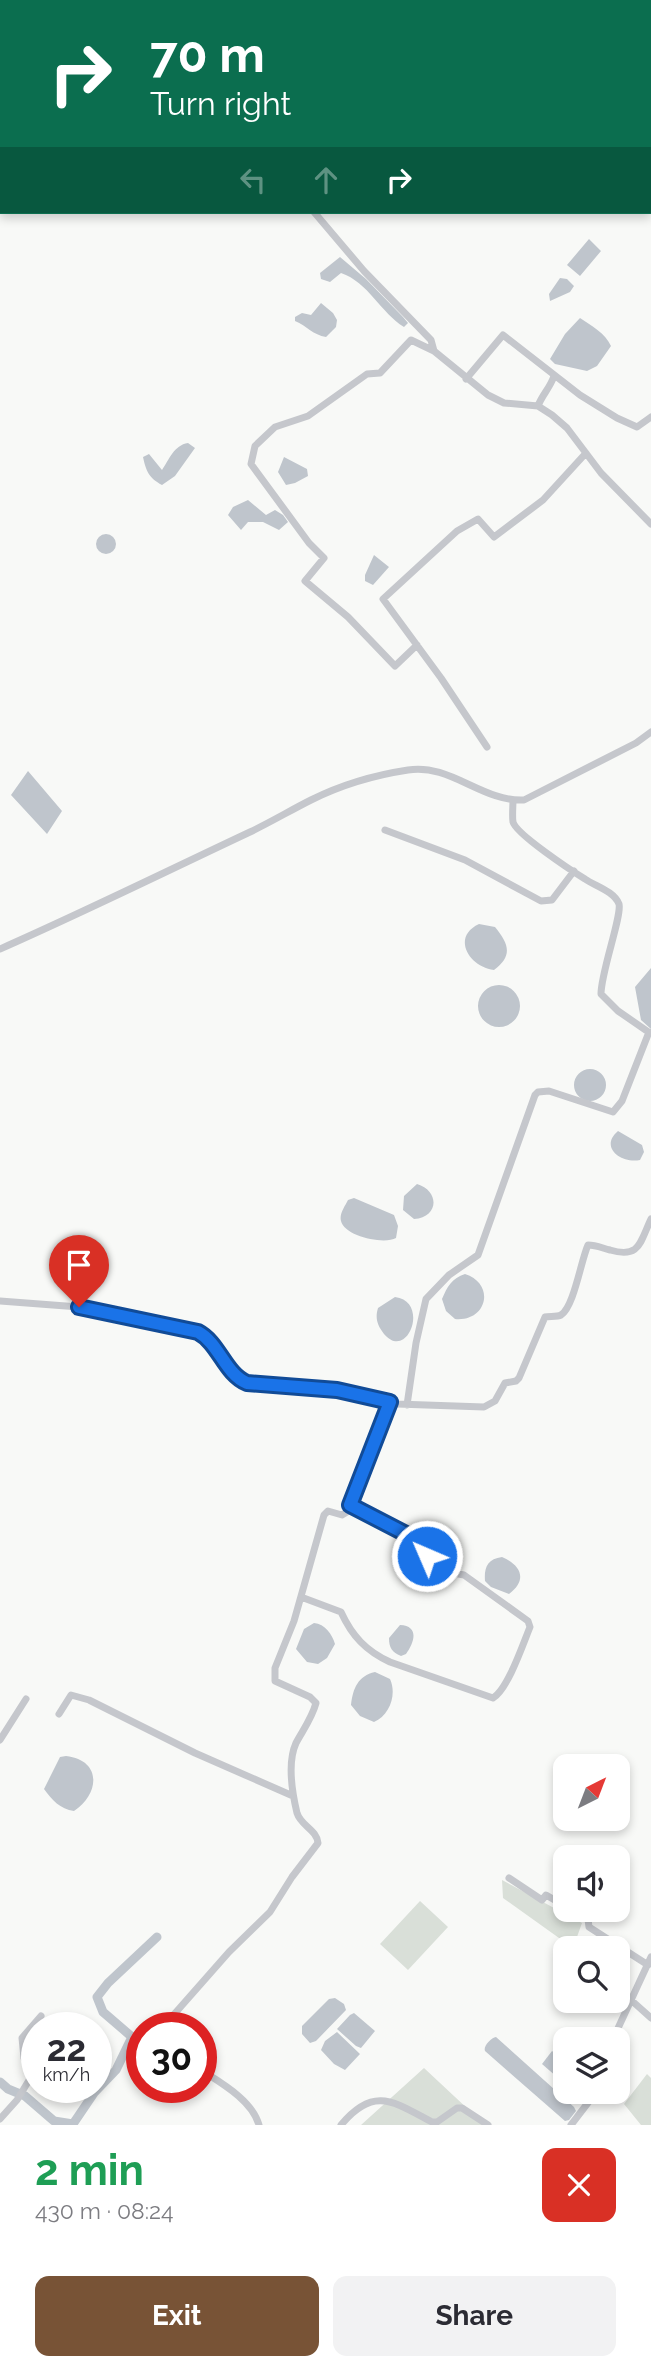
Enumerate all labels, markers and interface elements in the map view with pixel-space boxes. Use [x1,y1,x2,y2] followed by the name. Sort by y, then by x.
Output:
[150,26,265,83] text: 70 m
[35,28,126,119] icon: right
[150,85,291,122] text: Turn right
[234,161,272,199] icon: left
[307,161,345,199] icon: ahead
[380,161,418,199] icon: right
[49,1235,109,1307] pin
[60,1246,98,1284] icon: arrive
[390,1519,464,1593] position arrow
[553,1754,630,1830] north arrow
[553,1754,630,2104] map controls
[553,1845,630,1922] button: sound
[553,1936,630,2013] button: search
[126,2012,217,2103] speed limit sign: 30
[553,2027,630,2104] button: layers
[47,2028,86,2069] text: 22
[43,2064,90,2085] text: km/h
[35,2146,144,2195] text: 2 min
[542,2148,616,2222] button: close
[35,2197,174,2224] text: 430 m · 08:24
[35,2276,319,2356] button: Exit
[333,2276,616,2356] button: Share

